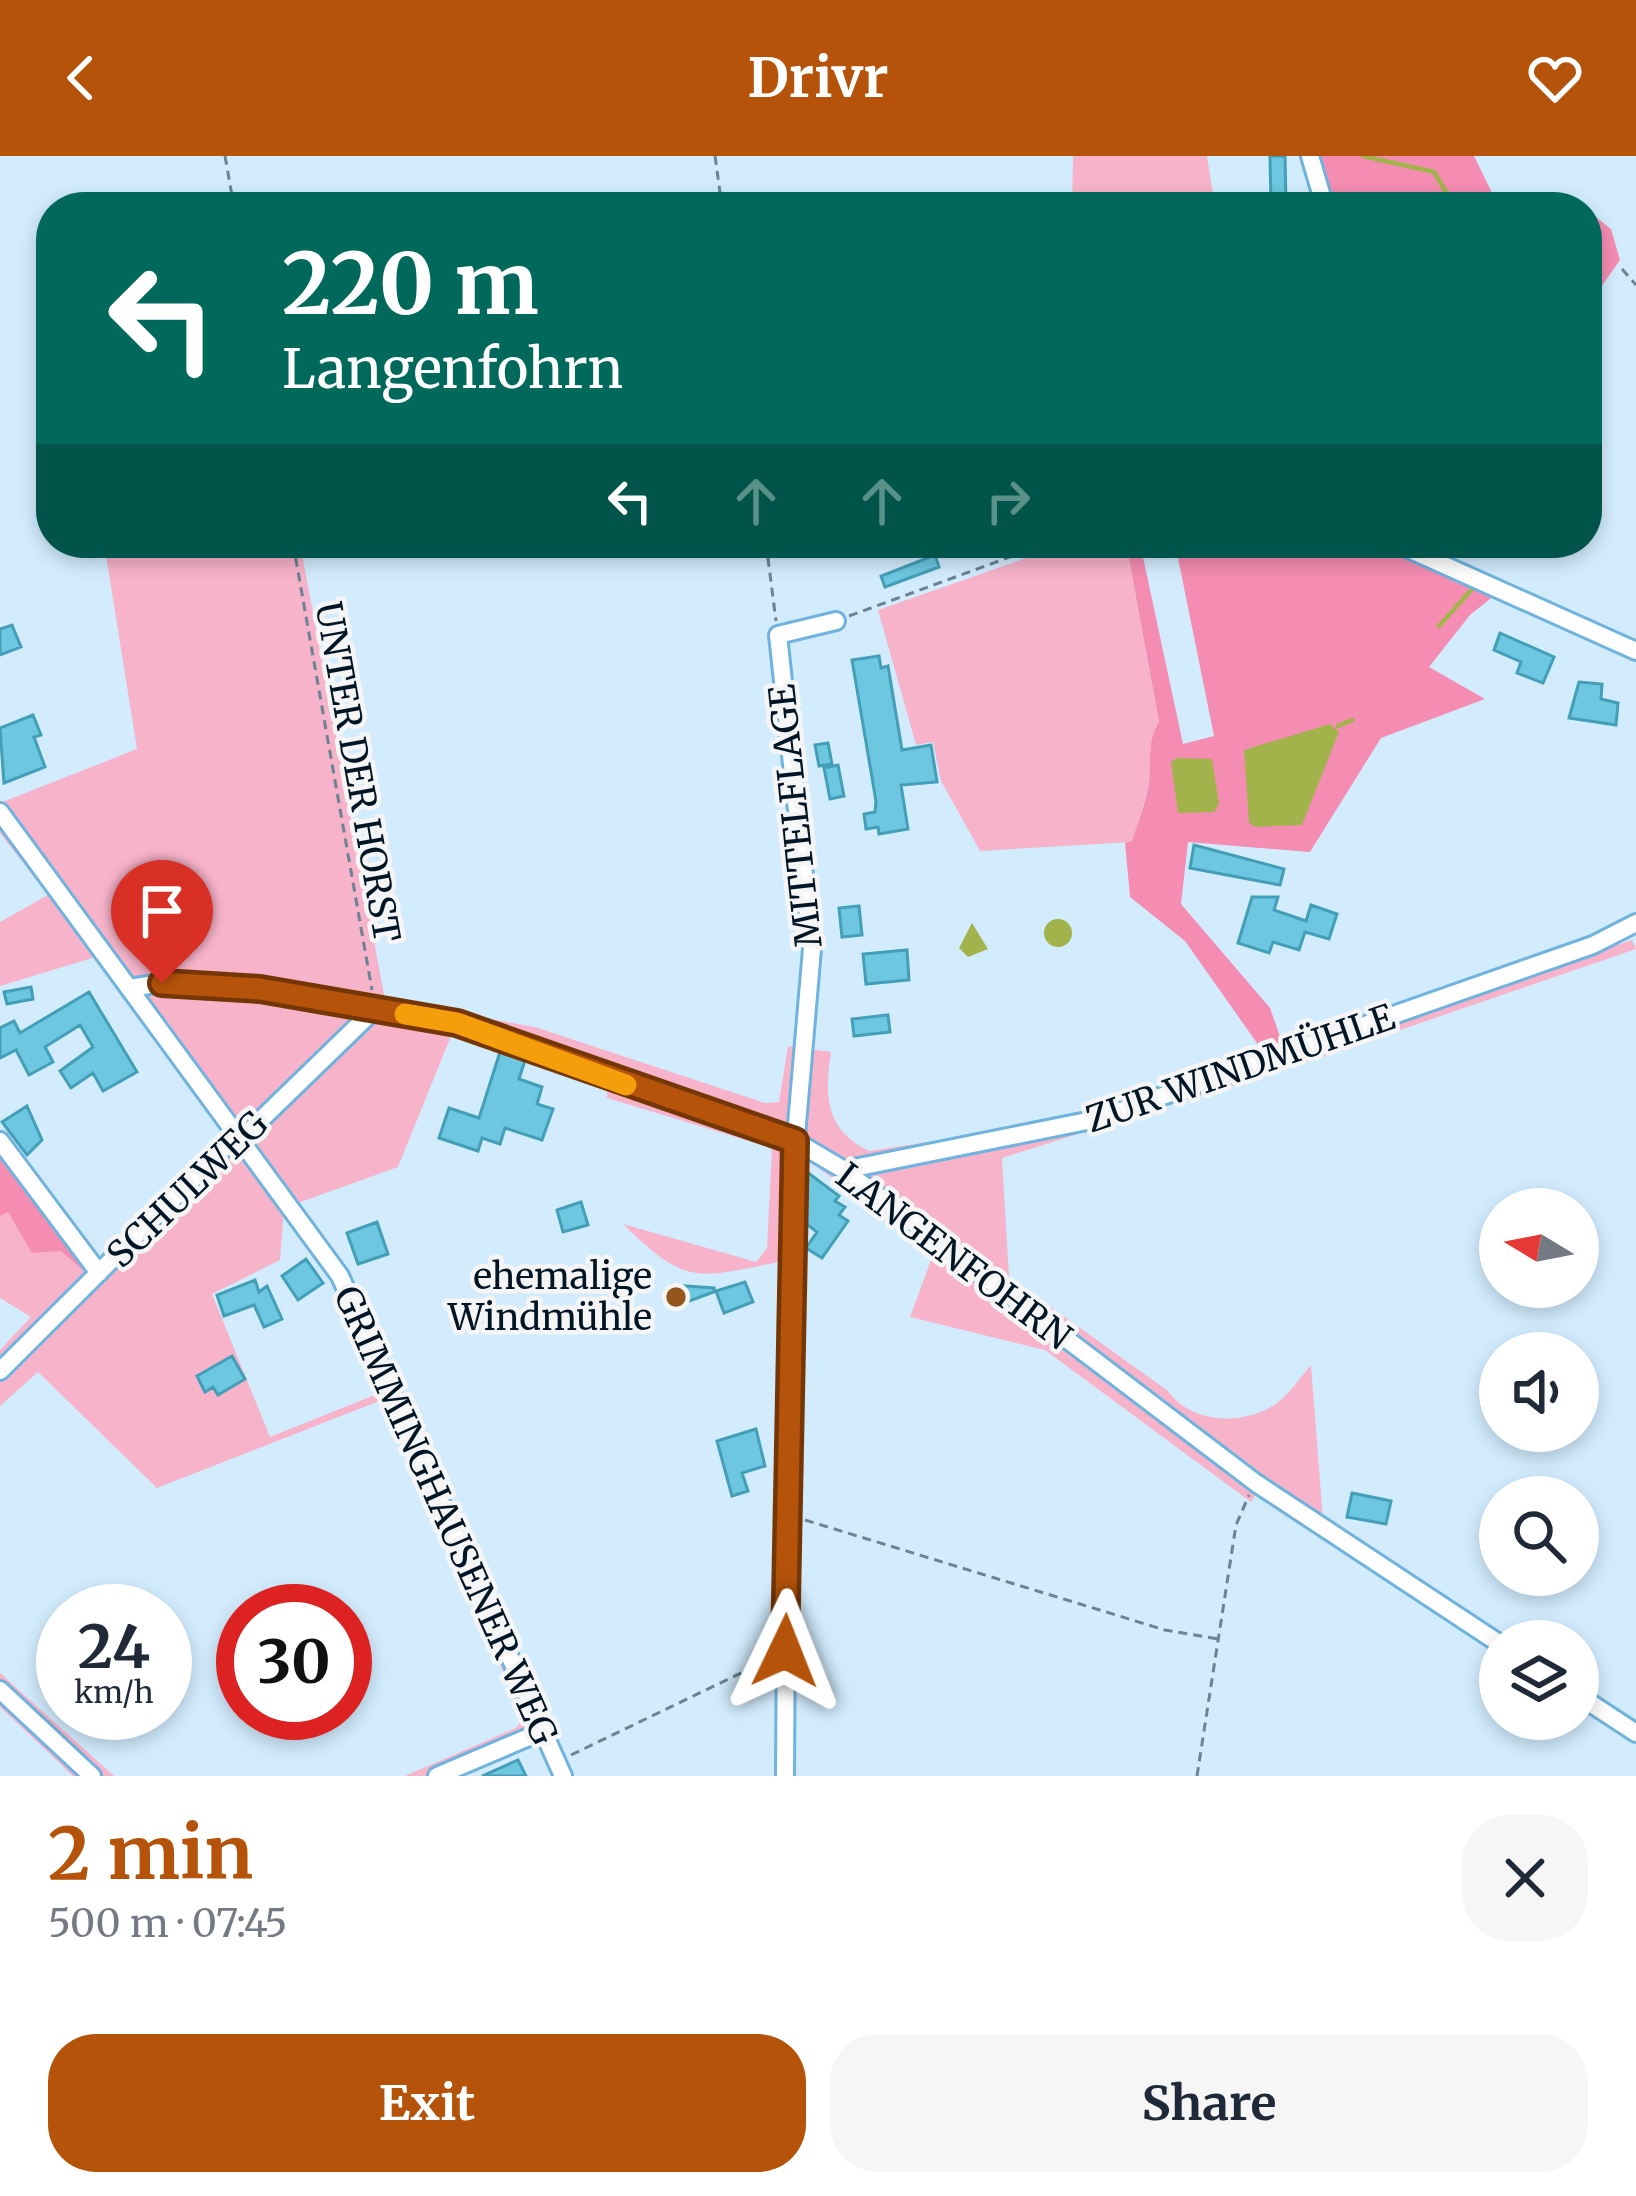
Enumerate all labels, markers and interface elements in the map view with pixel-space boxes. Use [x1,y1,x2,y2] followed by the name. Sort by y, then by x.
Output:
[748,44,888,112] text: Drivr
[48,45,114,111] icon: back
[1522,45,1588,111] icon: heart
[282,231,539,337] text: 220 m
[84,240,240,396] icon: left
[282,335,623,403] text: Langenfohrn
[597,468,663,534] icon: left
[723,468,789,534] icon: ahead
[849,468,915,534] icon: ahead
[975,468,1041,534] icon: right
[305,598,410,946] street label: UNTER DER HORST
[759,682,832,950] street label: MITTELFLAGE
[111,860,213,983] pin
[129,878,195,944] icon: arrive
[1080,994,1401,1142] street label: ZUR WINDMÜHLE
[98,1102,277,1277] street label: SCHULWEG
[827,1153,1080,1359] street label: LANGENFOHRN
[1479,1188,1599,1308] north arrow
[1479,1188,1599,1740] map controls
[447,1254,652,1340] place label: ehemalige Windmühle
[324,1279,567,1751] street label: GRIMMINGHAUSENER WEG
[663,1284,689,1310] marker: ehemalige Windmühle
[1479,1332,1599,1452] button: sound
[1479,1476,1599,1596] button: search
[216,1584,372,1740] speed limit sign: 30
[722,1588,848,1714] position arrow
[78,1609,150,1684] text: 24
[1479,1620,1599,1740] button: layers
[74,1673,154,1711] text: km/h
[48,1808,253,1899] text: 2 min
[1462,1815,1588,1941] button: close
[48,1899,287,1948] text: 500 m · 07:45
[48,2034,806,2172] button: Exit
[830,2034,1588,2172] button: Share

